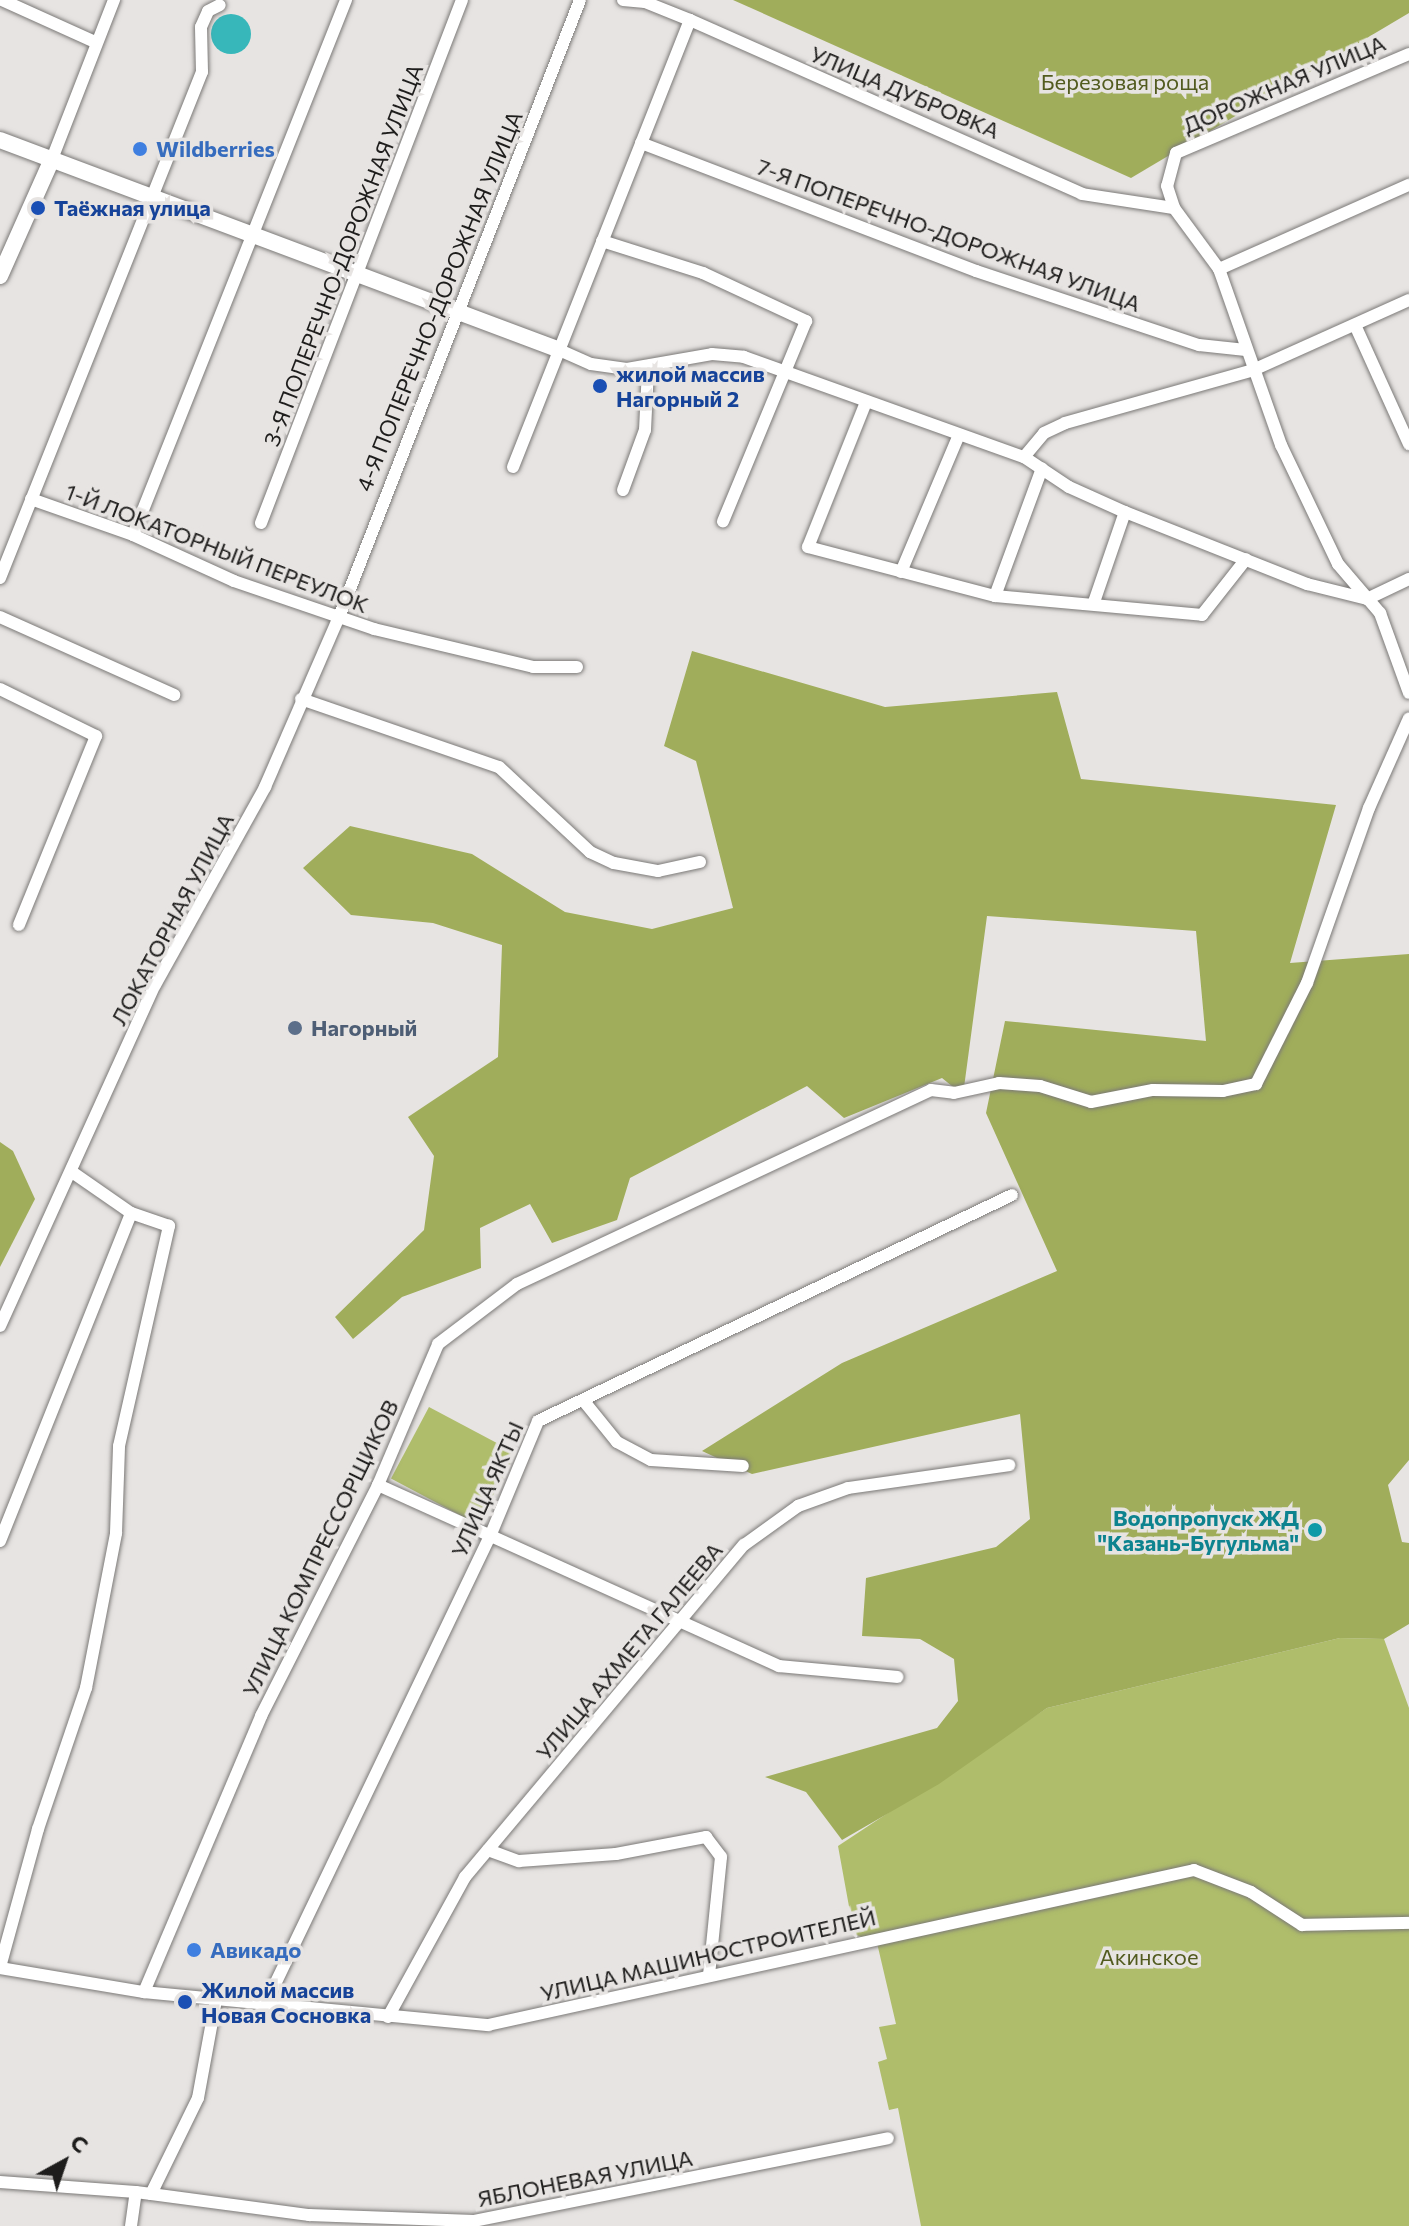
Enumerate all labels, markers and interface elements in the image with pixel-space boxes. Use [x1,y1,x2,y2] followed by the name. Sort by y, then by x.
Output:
[1179,29,1389,139] street label: ДОРОЖНАЯ УЛИЦА
[806,40,1004,144] street label: УЛИЦА ДУБРОВКА
[258,60,428,450] street label: 3-Я ПОПЕРЕЧНО-ДОРОЖНАЯ УЛИЦА
[1041,69,1209,95] park label: Березовая роща
[350,107,528,495] street label: 4-Я ПОПЕРЕЧНО-ДОРОЖНАЯ УЛИЦА
[156,136,275,162] place label: Wildberries
[131,140,149,158] marker: Wildberries
[754,153,1144,317] street label: 7-Я ПОПЕРЕЧНО-ДОРОЖНАЯ УЛИЦА
[54,195,211,221] place label: Таёжная улица
[29,199,47,217] marker: Таёжная улица
[616,360,765,412] place label: жилой массив Нагорный 2
[591,377,609,395] marker: жилой массив Нагорный 2
[62,478,372,618] street label: 1-Й ЛОКАТОРНЫЙ ПЕРЕУЛОК
[105,809,239,1029] street label: ЛОКАТОРНАЯ УЛИЦА
[311,1015,417,1041] place label: Нагорный
[286,1019,304,1037] marker: Нагорный
[237,1396,403,1700] street label: УЛИЦА КОМПРЕССОРЩИКОВ
[445,1417,529,1561] street label: УЛИЦА ЯКТЫ
[1097,1504,1299,1556] place label: Водопропуск ЖД "Казань-Бугульма"
[1306,1521,1324,1539] marker: Водопропуск ЖД "Казань-Бугульма"
[530,1537,728,1765] street label: УЛИЦА АХМЕТА ГАЛЕЕВА
[538,1904,878,2006] street label: УЛИЦА МАШИНОСТРОИТЕЛЕЙ
[210,1937,301,1963] place label: Авикадо
[185,1941,203,1959] marker: Авикадо
[1100,1944,1198,1970] park label: Акинское
[201,1976,371,2028] place label: Жилой массив Новая Сосновка
[176,1993,194,2011] marker: Жилой массив Новая Сосновка
[24,2122,104,2202] north arrow
[65,2128,94,2158] text: С
[475,2144,695,2212] street label: ЯБЛОНЕВАЯ УЛИЦА

